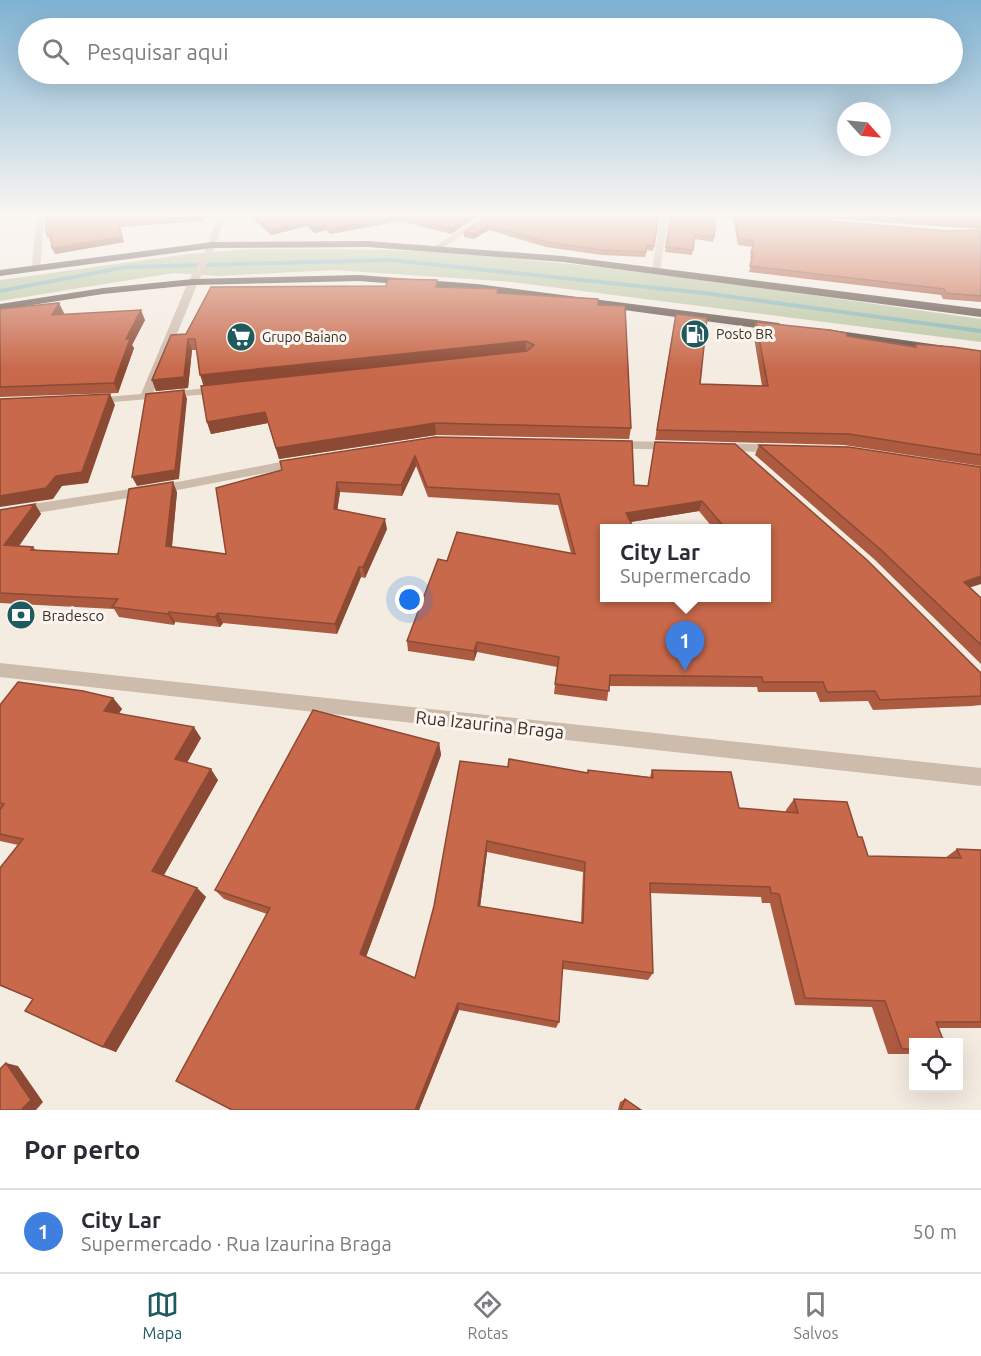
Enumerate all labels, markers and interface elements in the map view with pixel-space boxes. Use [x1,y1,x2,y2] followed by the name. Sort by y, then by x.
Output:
[18,18,963,84] search box
[39,35,72,68] icon: search
[87,39,229,64] text: Pesquisar aqui
[837,102,891,156] north arrow
[679,318,711,350] fuel station icon: Posto BR
[225,321,257,353] supermarket icon: Grupo Baiano
[716,326,773,342] place label: Posto BR
[262,329,347,345] place label: Grupo Baiano
[600,524,771,602] popup
[620,539,700,564] text: City Lar
[620,564,751,587] text: Supermercado
[395,585,424,614] your location
[5,599,37,631] bank icon: Bradesco
[42,607,104,624] place label: Bradesco
[666,622,704,671] pin: 1
[415,706,565,742] street label: Rua Izaurina Braga
[909,1038,963,1092] map controls
[909,1038,963,1092] button: locate
[24,1135,140,1164] text: Por perto
[81,1207,161,1232] text: City Lar
[38,1220,49,1243] text: 1
[913,1220,957,1243] text: 50 m
[81,1232,392,1255] text: Supermercado · Rua Izaurina Braga
[143,1288,182,1342] tab: Mapa
[468,1288,508,1342] tab: Rotas
[794,1288,838,1342] tab: Salvos

